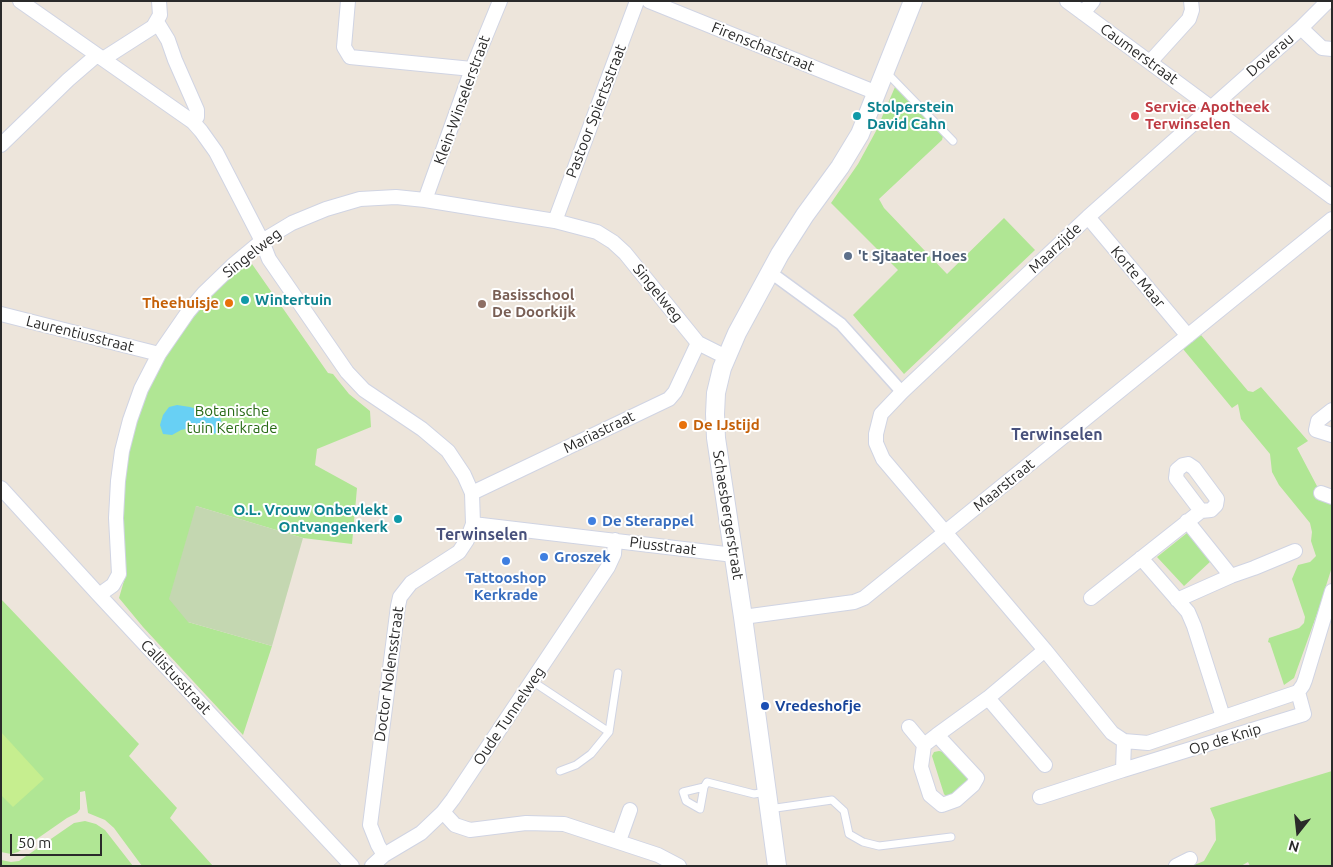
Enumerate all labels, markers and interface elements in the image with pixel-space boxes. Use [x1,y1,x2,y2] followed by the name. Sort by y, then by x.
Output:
[709,18,817,76] street label: Firenschatstraat
[1097,20,1181,88] street label: Caumerstraat
[1243,30,1297,80] street label: Doverau
[430,33,494,167] street label: Klein-Winselerstraat
[562,42,630,180] street label: Pastoor Spiertsstraat
[867,98,954,133] place label: Stolperstein David Cahn
[1145,98,1270,133] place label: Service Apotheek Terwinselen
[851,110,863,122] marker: Stolperstein David Cahn
[1129,110,1141,122] marker: Service Apotheek Terwinselen
[1025,219,1085,277] street label: Maarzijde
[219,225,285,281] street label: Singelweg
[1107,242,1169,312] street label: Korte Maar
[858,247,967,265] place label: 't Sjtaater Hoes
[842,250,854,262] marker: 't Sjtaater Hoes
[629,260,687,326] street label: Singelweg
[492,286,576,321] place label: Basisschool De Doorkijk
[255,291,332,309] place label: Wintertuin
[142,294,219,312] place label: Theehuisje
[239,294,251,306] marker: Wintertuin
[223,297,235,309] marker: Theehuisje
[476,298,488,310] marker: Basisschool De Doorkijk
[24,312,136,356] street label: Laurentiusstraat
[186,402,278,437] park label: Botanische tuin Kerkrade
[560,407,638,457] street label: Mariastraat
[693,416,760,434] place label: De IJstijd
[677,419,689,431] marker: De IJstijd
[1011,425,1103,445] district label: Terwinselen
[709,449,747,581] street label: Schaesbergerstraat
[970,455,1038,515] street label: Maarstraat
[234,501,388,536] place label: O.L. Vrouw Onbevlekt Ontvangenkerk
[602,512,694,530] place label: De Sterappel
[392,513,404,525] marker: O.L. Vrouw Onbevlekt Ontvangenkerk
[586,515,598,527] marker: De Sterappel
[436,525,528,545] district label: Terwinselen
[629,533,697,559] street label: Piusstraat
[554,548,611,566] place label: Groszek
[538,551,550,563] marker: Groszek
[500,555,512,567] marker: Tattooshop Kerkrade
[466,569,546,604] place label: Tattooshop Kerkrade
[371,605,407,743] street label: Doctor Nolensstraat
[137,636,215,718] street label: Callistusstraat
[469,663,549,769] street label: Oude Tunnelweg
[775,697,861,715] place label: Vredeshofje
[759,700,771,712] marker: Vredeshofje
[1187,720,1263,758] street label: Op de Knip
[1273,807,1323,857] north arrow
[12,824,105,856] scale bar
[18,834,51,851] text: 50 m
[1287,837,1301,856] text: N

